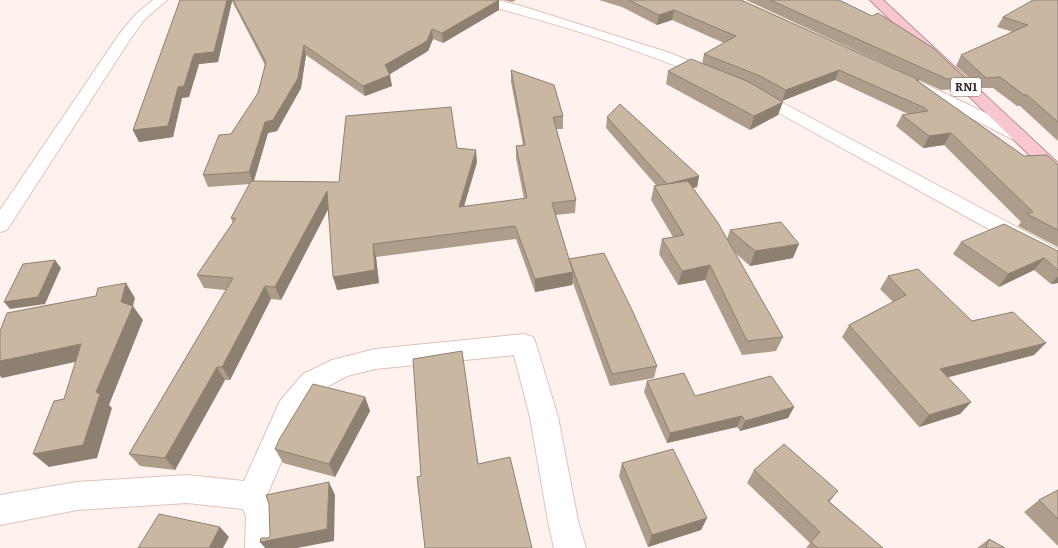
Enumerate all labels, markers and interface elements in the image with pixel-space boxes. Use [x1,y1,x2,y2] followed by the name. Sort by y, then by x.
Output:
[951,78,981,96] road number: RN1

